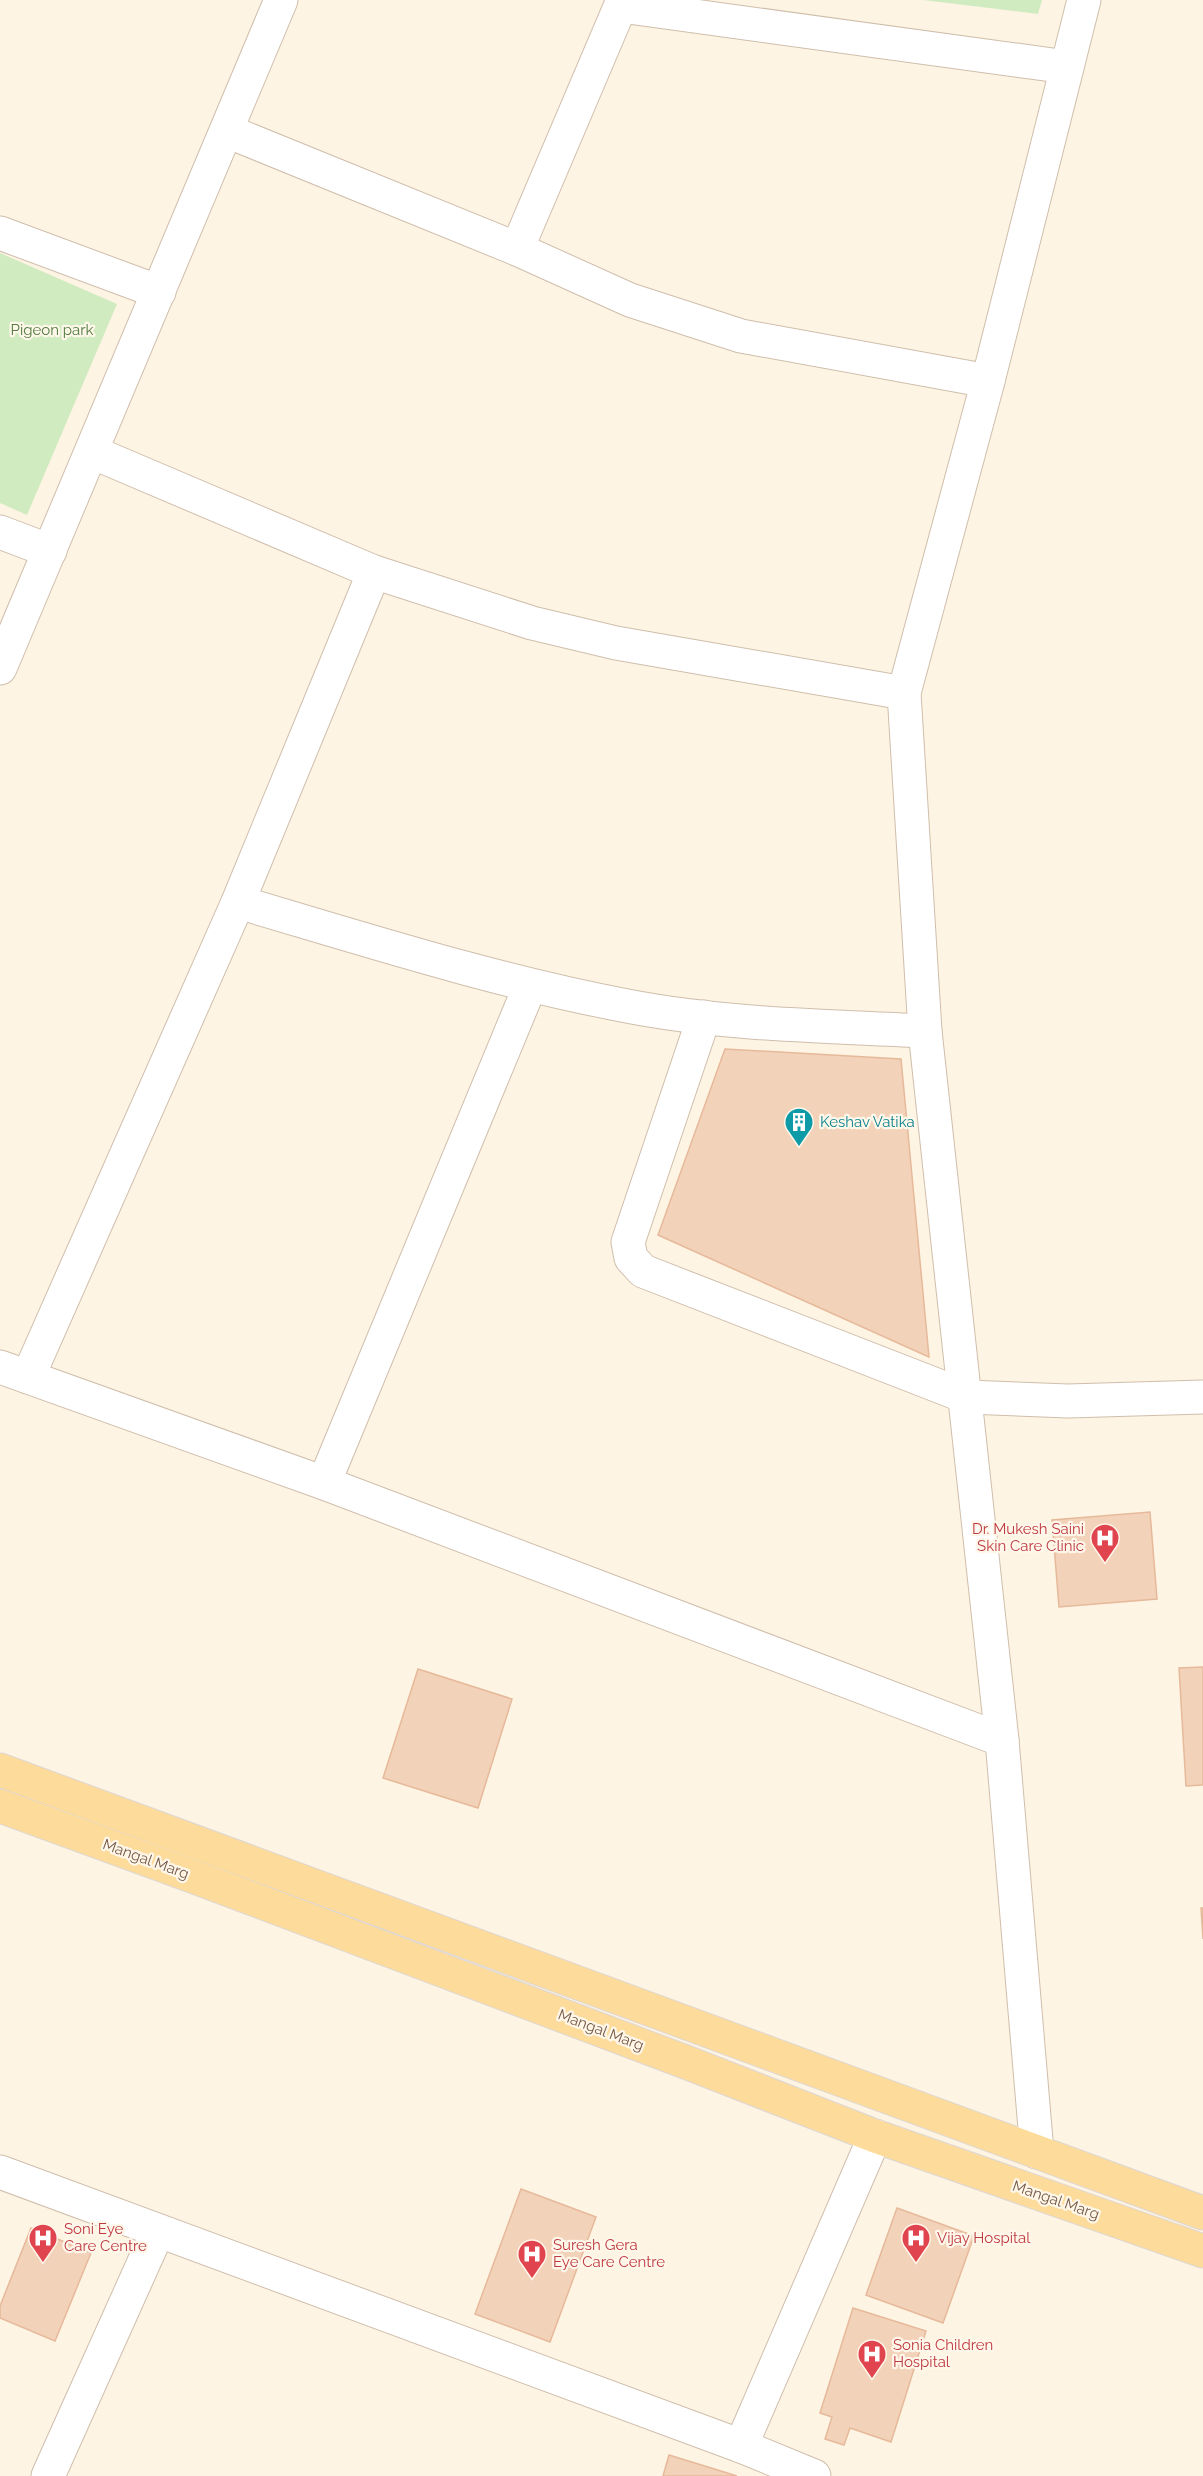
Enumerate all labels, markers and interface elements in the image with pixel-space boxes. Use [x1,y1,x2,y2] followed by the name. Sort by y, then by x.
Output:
[11,321,93,339] park label: Pigeon park
[783,1106,815,1148] building icon: Keshav Vatika
[820,1113,915,1131] place label: Keshav Vatika
[972,1520,1084,1555] place label: Dr. Mukesh Saini Skin Care Clinic
[1089,1522,1121,1564] hospital icon: Dr. Mukesh Saini Skin Care Clinic
[100,1835,192,1883] street label: Mangal Marg
[556,2005,646,2055] street label: Mangal Marg
[1010,2177,1102,2223] street label: Mangal Marg
[64,2220,147,2255] place label: Soni Eye Care Centre
[27,2222,59,2264] hospital icon: Soni Eye Care Centre
[900,2222,932,2264] hospital icon: Vijay Hospital
[937,2229,1031,2247] place label: Vijay Hospital
[553,2236,665,2271] place label: Suresh Gera Eye Care Centre
[516,2238,548,2280] hospital icon: Suresh Gera Eye Care Centre
[893,2336,993,2371] place label: Sonia Children Hospital
[856,2338,888,2380] hospital icon: Sonia Children Hospital

